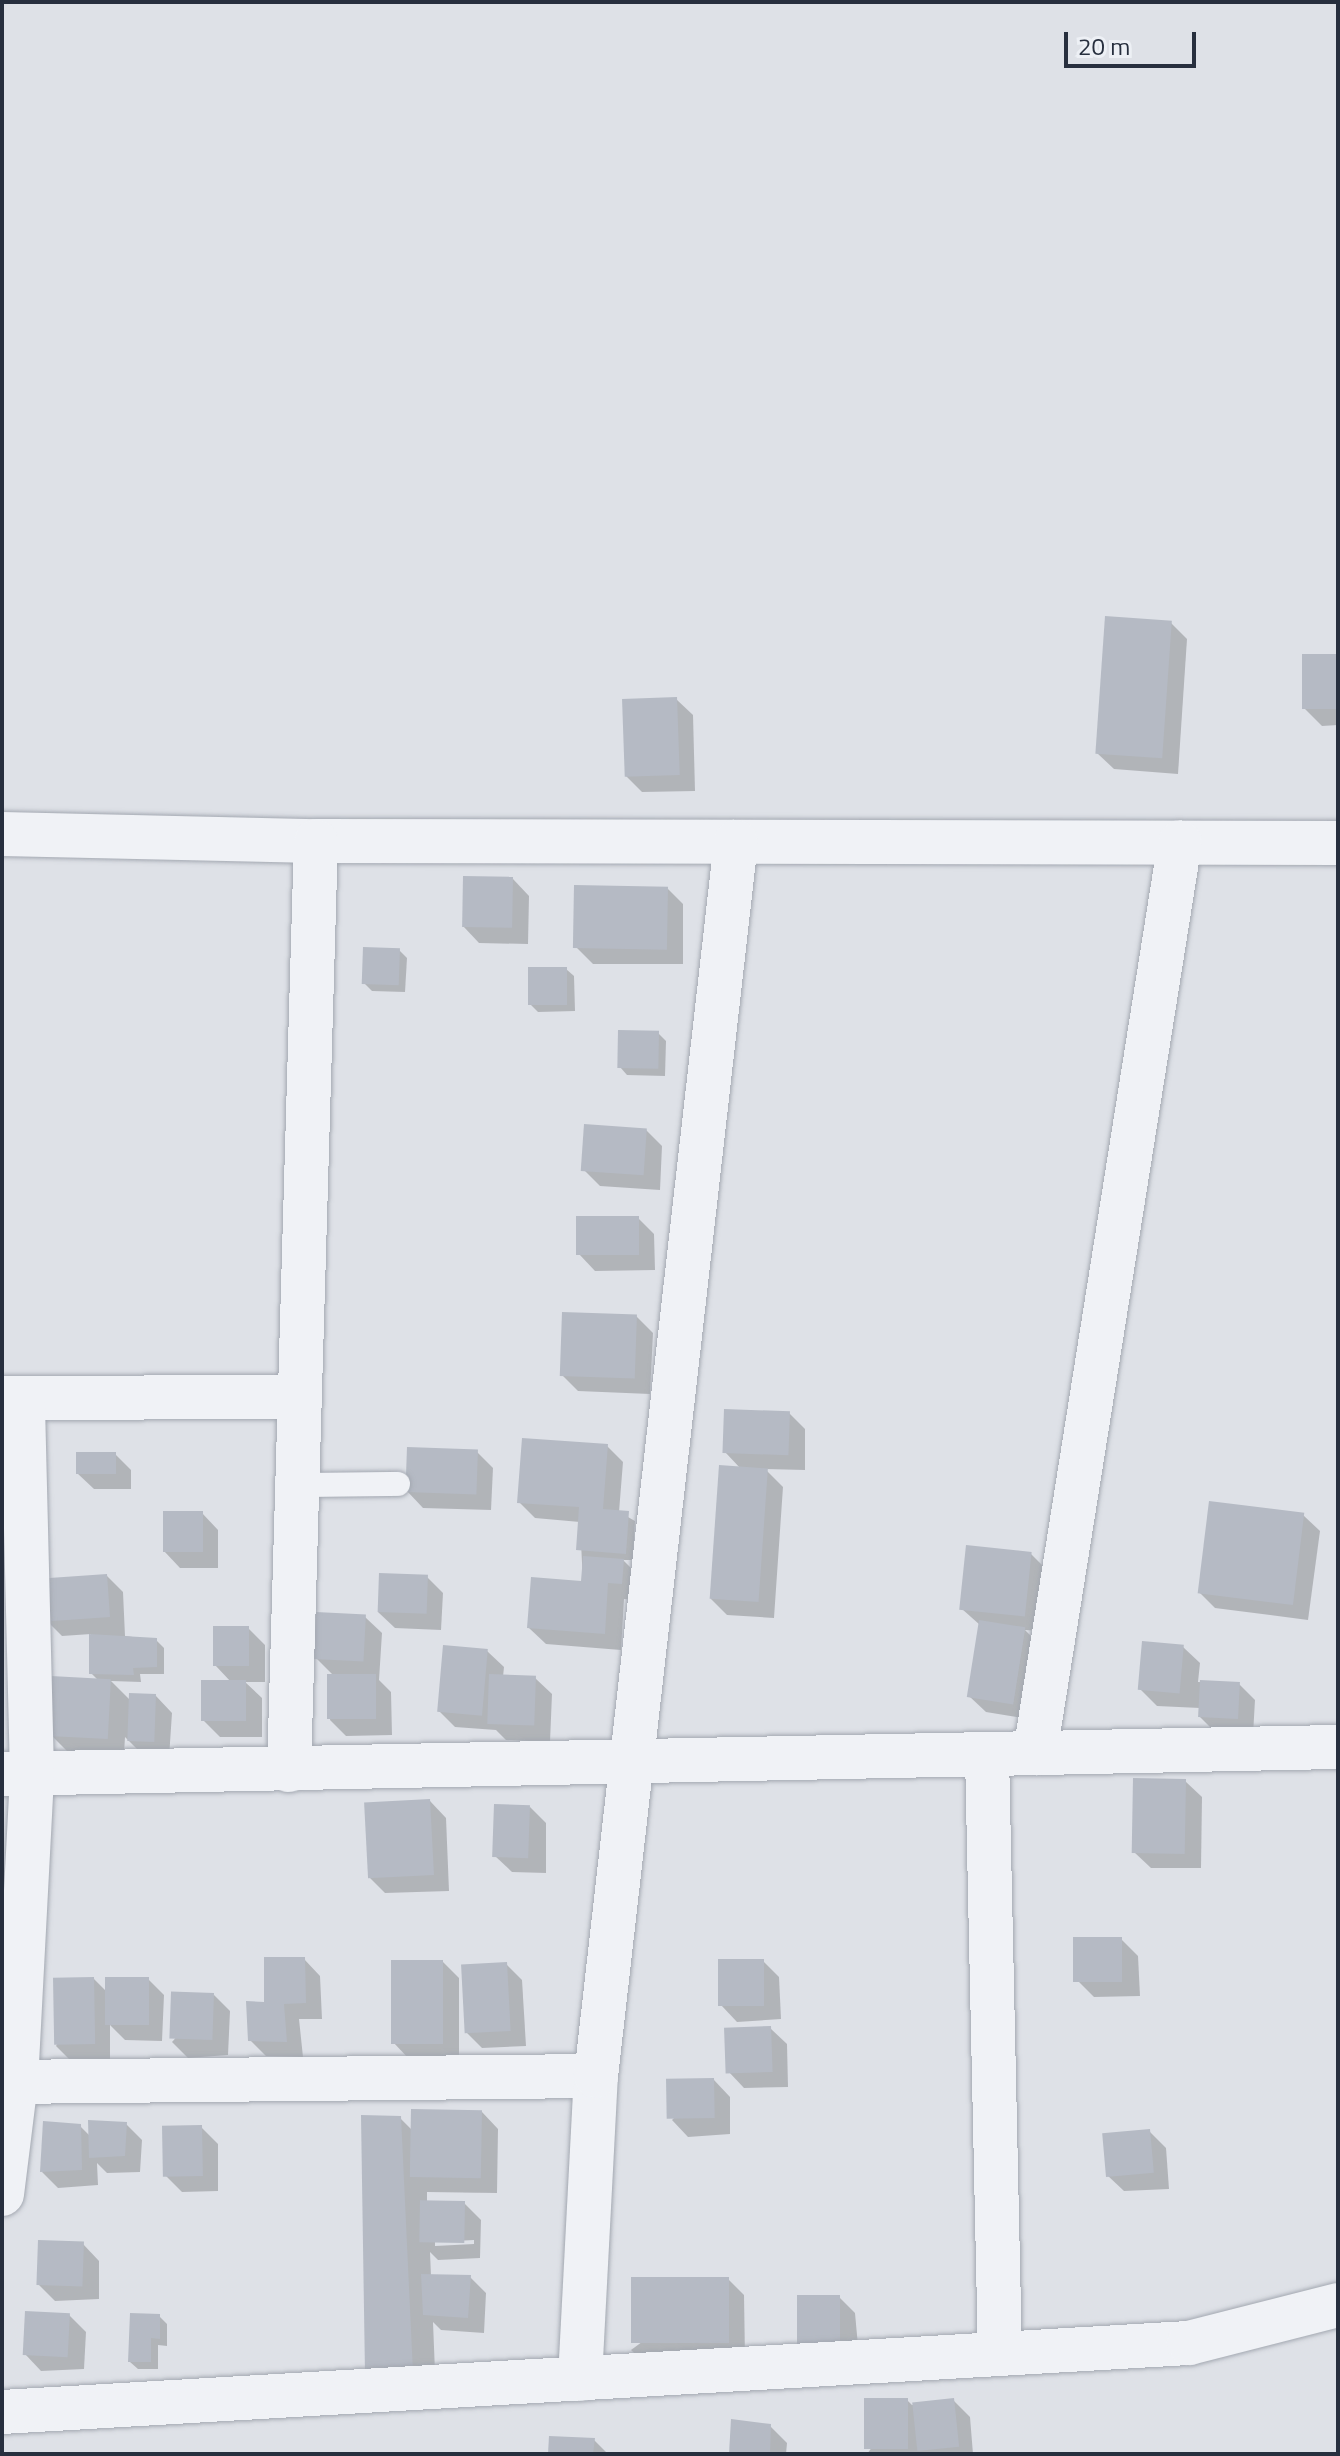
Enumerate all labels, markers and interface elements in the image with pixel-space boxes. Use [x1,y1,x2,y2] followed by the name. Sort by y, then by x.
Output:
[1068,16,1200,66] scale bar
[1078,28,1130,64] text: 20 m

